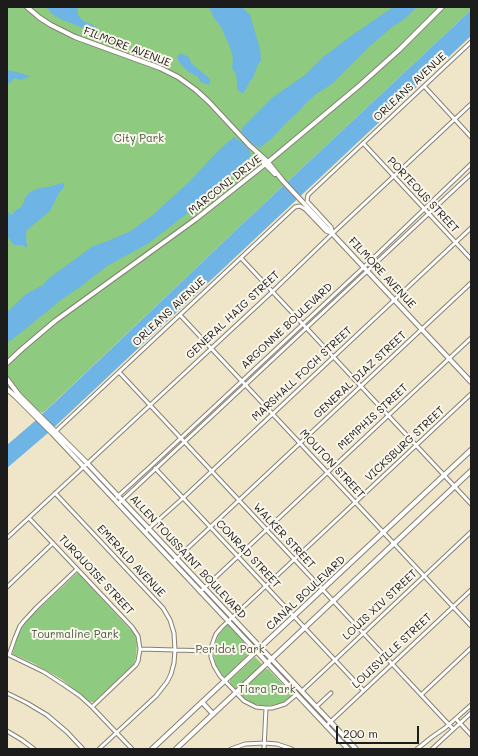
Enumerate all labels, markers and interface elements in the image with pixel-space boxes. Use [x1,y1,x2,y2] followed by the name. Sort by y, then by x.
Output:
[82,24,172,70] street label: FILMORE AVENUE
[371,50,449,124] street label: ORLEANS AVENUE
[114,132,164,146] park label: City Park
[186,152,264,218] street label: MARCONI DRIVE
[384,154,462,236] street label: PORTEOUS STREET
[346,235,418,311] street label: FILMORE AVENUE
[184,268,282,362] street label: GENERAL HAIG STREET
[130,275,208,349] street label: ORLEANS AVENUE
[239,280,335,372] street label: ARGONNE BOULEVARD
[249,324,355,424] street label: MARSHALL FOCH STREET
[311,329,409,421] street label: GENERAL DIAZ STREET
[335,381,411,453] street label: MEMPHIS STREET
[363,404,447,484] street label: VICKSBURG STREET
[297,427,367,501] street label: MOUTON STREET
[127,492,249,622] street label: ALLEN TOUSSAINT BOULEVARD
[250,501,318,571] street label: WALKER STREET
[213,517,283,591] street label: CONRAD STREET
[94,522,168,600] street label: EMERALD AVENUE
[56,532,136,618] street label: TURQUOISE STREET
[264,553,348,633] street label: CANAL BOULEVARD
[340,567,420,643] street label: LOUIS XIV STREET
[349,611,435,691] street label: LOUISVILLE STREET
[31,628,119,642] park label: Tourmaline Park
[195,643,265,657] park label: Peridot Park
[238,683,296,697] park label: Tiara Park
[338,718,421,744] scale bar
[343,725,378,741] text: 200 m

